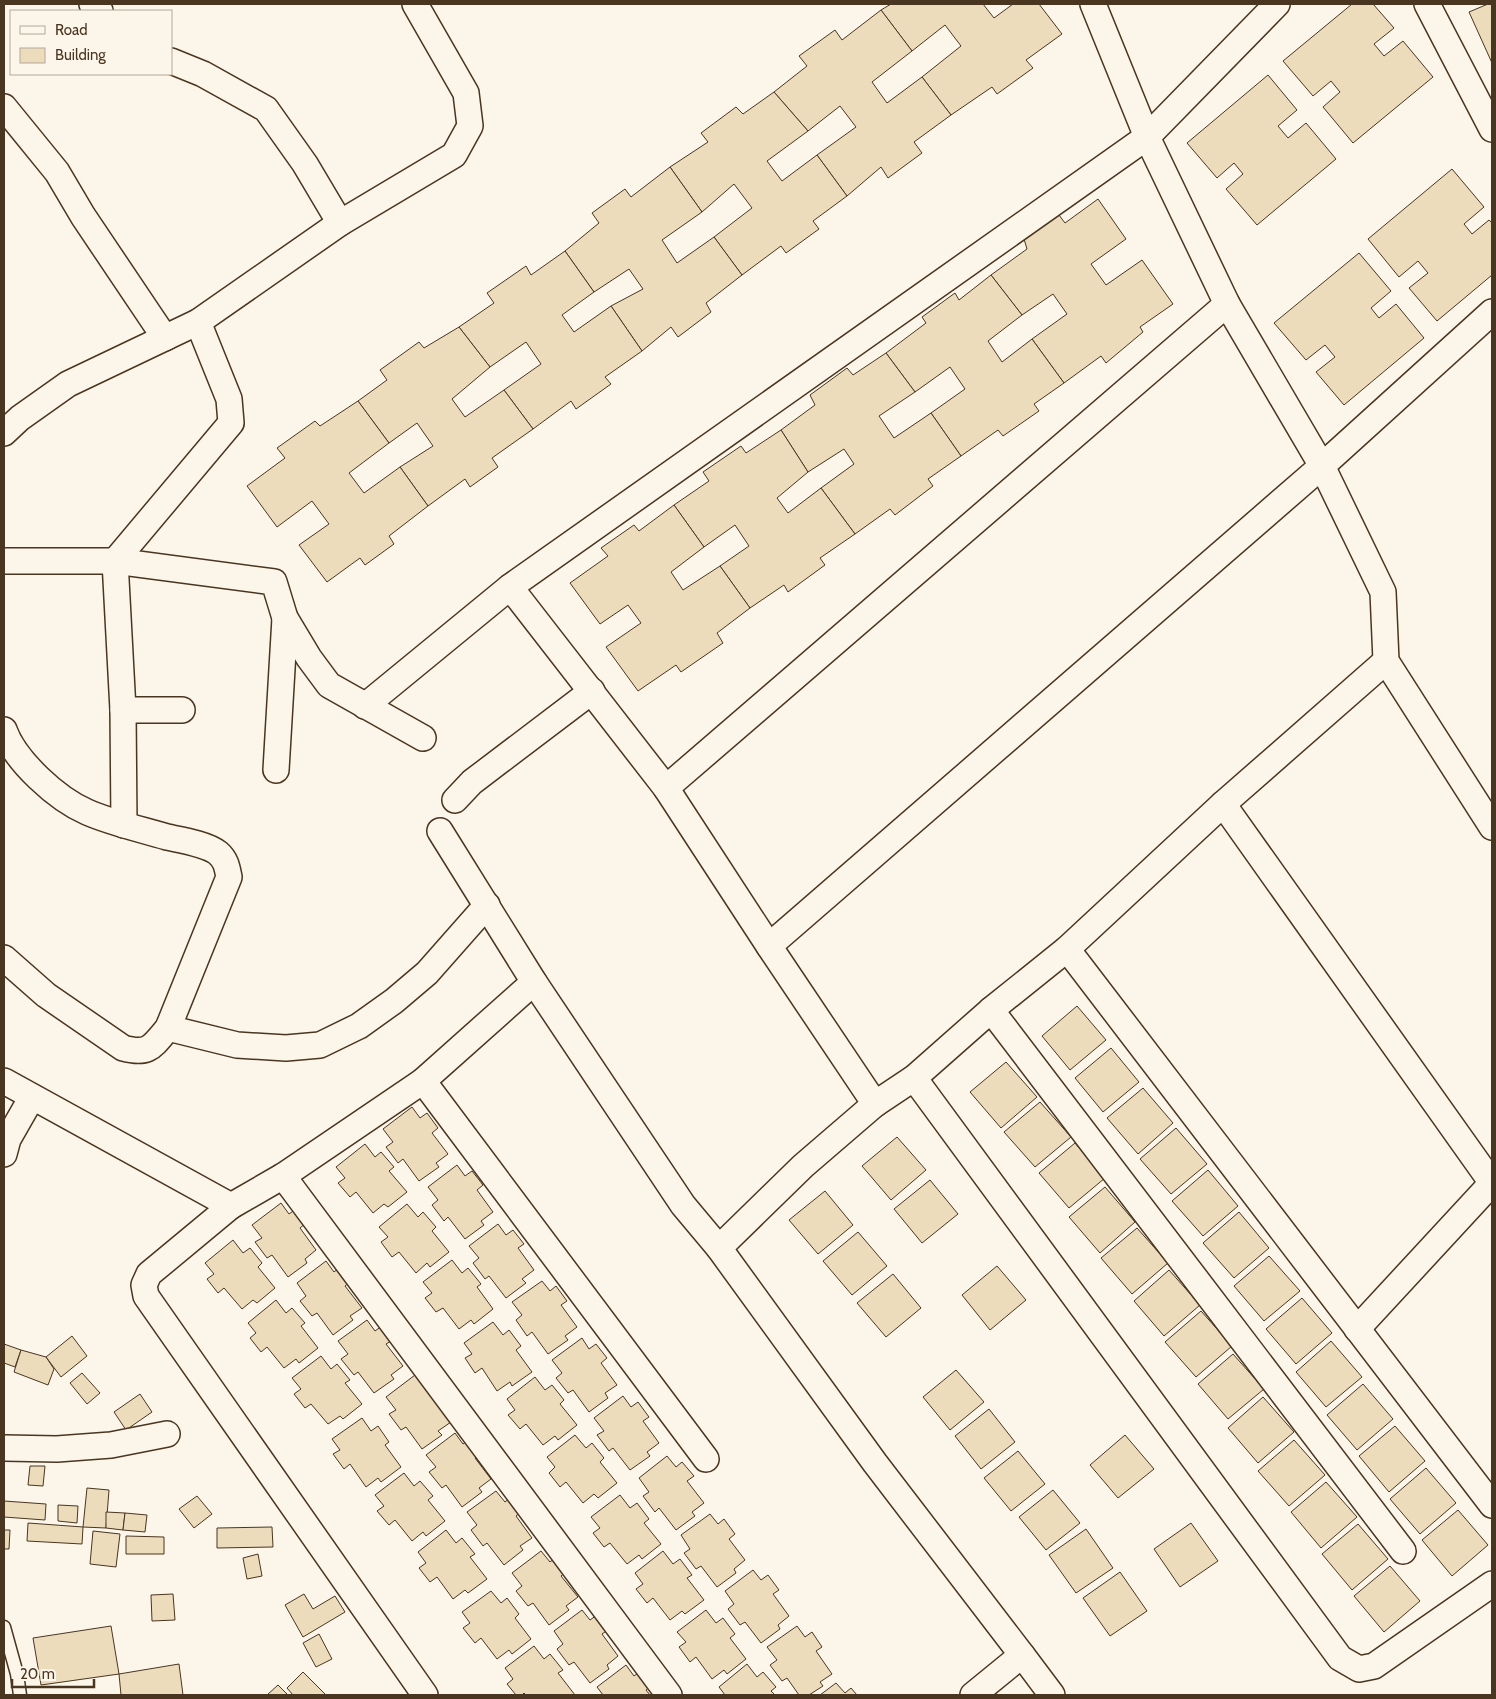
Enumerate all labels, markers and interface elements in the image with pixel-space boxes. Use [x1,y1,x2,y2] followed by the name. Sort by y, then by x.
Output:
[10,10,172,75] legend
[55,21,88,39] text: Road
[55,46,106,64] text: Building
[12,1656,95,1688] scale bar
[20,1665,55,1683] text: 20 m

